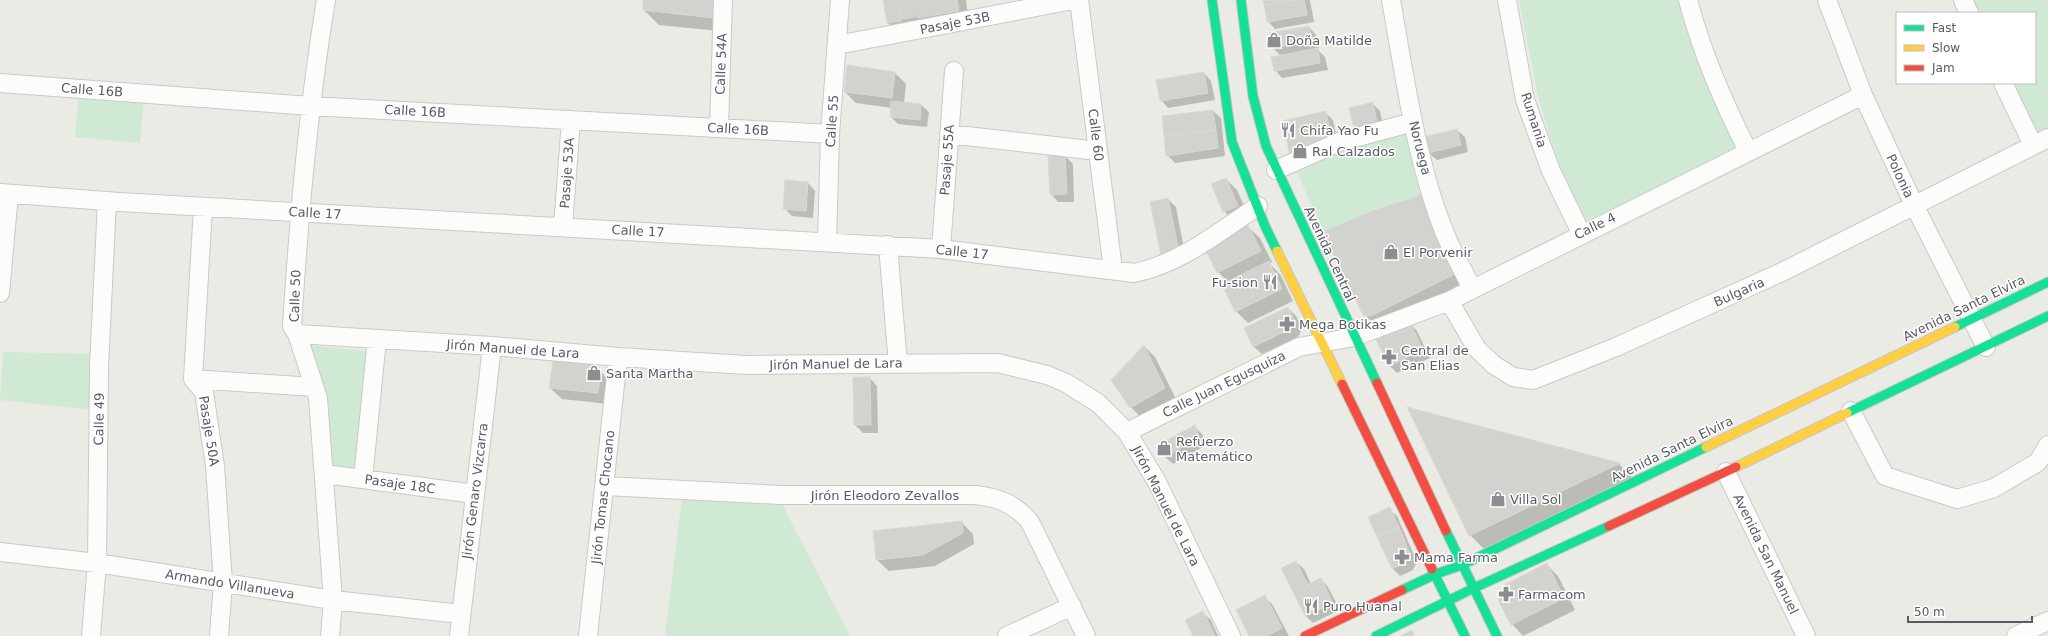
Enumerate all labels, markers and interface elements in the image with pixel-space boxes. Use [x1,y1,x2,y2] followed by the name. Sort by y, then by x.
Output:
[919,9,991,37] street label: Pasaje 53B
[1896,12,2036,84] legend
[1932,21,1956,35] text: Fast
[1265,31,1283,49] shop icon: Doña Matilde
[712,33,730,95] street label: Calle 54A
[1286,33,1372,48] place label: Doña Matilde
[1932,41,1960,55] text: Slow
[1931,61,1955,75] text: Jam
[61,80,123,100] street label: Calle 16B
[1518,91,1550,149] street label: Rumania
[823,94,841,148] street label: Calle 55
[384,102,446,120] street label: Calle 16B
[1085,108,1107,162] street label: Calle 60
[1406,119,1434,177] street label: Noruega
[707,120,769,138] street label: Calle 16B
[1279,121,1297,139] restaurant icon: Chifa Yao Fu
[1300,123,1379,138] place label: Chifa Yao Fu
[937,124,957,196] street label: Pasaje 55A
[557,137,577,209] street label: Pasaje 53A
[1291,142,1309,160] shop icon: Ral Calzados
[1312,144,1395,159] place label: Ral Calzados
[1883,152,1917,200] street label: Polonia
[288,204,342,222] street label: Calle 17
[1301,204,1359,304] street label: Avenida Central
[1572,209,1618,243] street label: Calle 4
[611,222,665,240] street label: Calle 17
[935,242,989,262] street label: Calle 17
[1382,243,1400,261] shop icon: El Porvenir
[1403,245,1473,260] place label: El Porvenir
[287,269,303,323] street label: Calle 50
[1900,272,2028,344] street label: Avenida Santa Elvira
[1261,273,1279,291] restaurant icon: Fu-sion
[1711,274,1767,310] street label: Bulgaria
[1212,275,1258,290] place label: Fu-sion
[1278,315,1296,333] pharmacy icon: Mega Botikas
[1299,317,1386,332] place label: Mega Botikas
[445,337,580,361] street label: Jirón Manuel de Lara
[1401,343,1469,373] place label: Central de San Elias
[1160,348,1288,420] street label: Calle Juan Egusquiza
[1380,348,1398,366] pharmacy icon: Central de San Elias
[768,355,903,373] street label: Jirón Manuel de Lara
[585,364,603,382] shop icon: Santa Martha
[606,366,693,381] place label: Santa Martha
[91,392,107,446] street label: Calle 49
[196,395,222,467] street label: Pasaje 50A
[1608,413,1736,485] street label: Avenida Santa Elvira
[459,422,491,561] street label: Jirón Genaro Vizcarra
[588,429,617,566] street label: Jirón Tomas Chocano
[1176,434,1253,464] place label: Refuerzo Matemático
[1155,439,1173,457] shop icon: Refuerzo Matemático
[1129,442,1203,569] street label: Jirón Manuel de Lara
[364,472,436,496] street label: Pasaje 18C
[810,488,959,503] street label: Jirón Eleodoro Zevallos
[1489,490,1507,508] shop icon: Villa Sol
[1730,491,1802,617] street label: Avenida San Manuel
[1510,492,1561,507] place label: Villa Sol
[1393,548,1411,566] pharmacy icon: Mama Farma
[1414,550,1498,565] place label: Mama Farma
[164,566,296,602] street label: Armando Villanueva
[1497,585,1515,603] pharmacy icon: Farmacom
[1518,587,1586,602] place label: Farmacom
[1302,597,1320,615] restaurant icon: Puro Huanal
[1908,598,2032,624] scale bar
[1323,599,1402,614] place label: Puro Huanal
[1914,605,1945,619] text: 50 m

